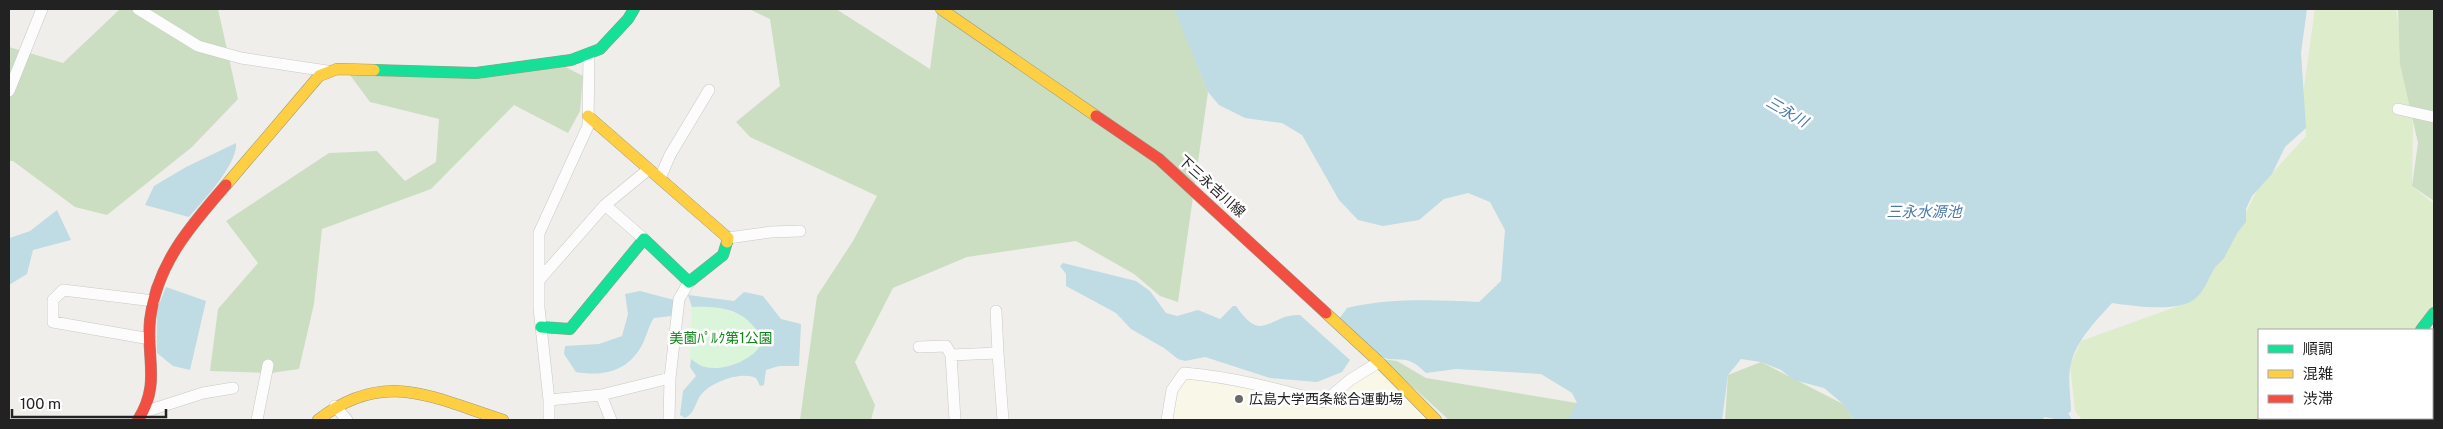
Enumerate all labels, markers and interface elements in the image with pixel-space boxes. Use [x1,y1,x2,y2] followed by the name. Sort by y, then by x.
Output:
[1764,93,1813,131] water label: 三永川
[1175,152,1249,220] street label: 下三永吉川線
[1886,203,1963,220] water label: 三永水源池
[2258,329,2433,419] legend
[669,330,773,346] park label: 美薗ﾊﾟﾙｸ第1公園
[2303,340,2333,357] text: 順調
[2303,365,2333,382] text: 混雑
[12,386,166,418] scale bar
[2303,390,2333,407] text: 渋滞
[1249,391,1403,407] place label: 広島大学西条総合運動場
[1233,393,1245,405] marker: 広島大学西条総合運動場
[20,395,61,412] text: 100 m

